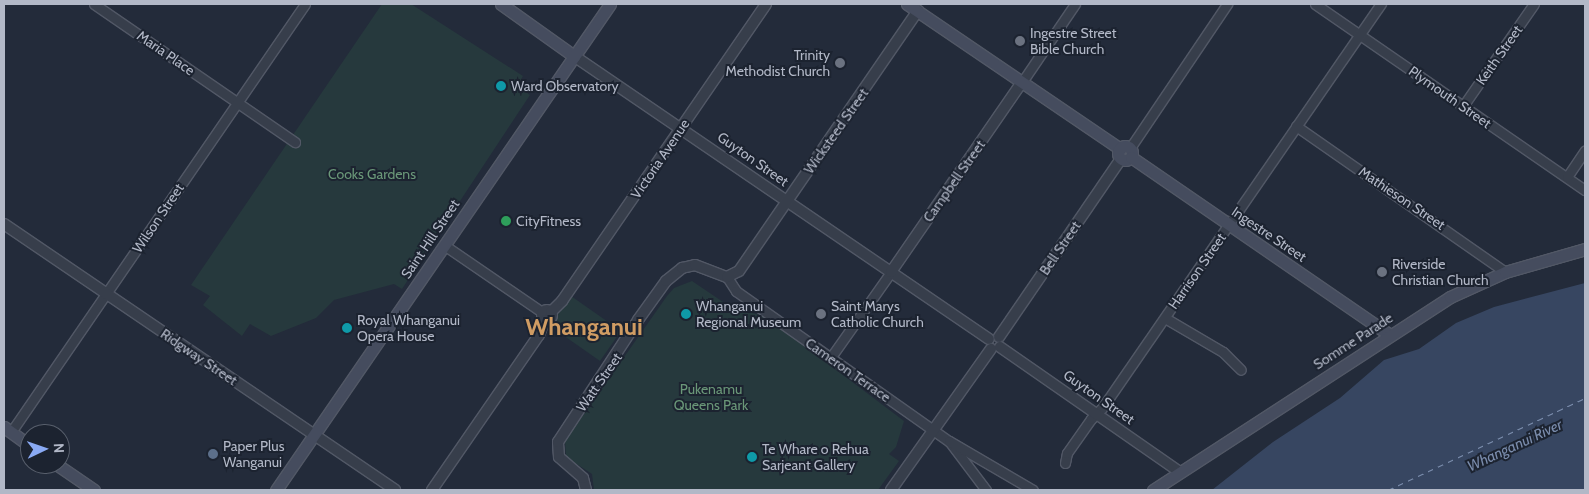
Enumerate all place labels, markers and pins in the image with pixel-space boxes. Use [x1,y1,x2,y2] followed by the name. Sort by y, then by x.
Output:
[1030,25,1116,58] place label: Ingestre Street Bible Church
[1014,35,1026,47] marker: Ingestre Street Bible Church
[725,47,830,80] place label: Trinity Methodist Church
[834,57,846,69] marker: Trinity Methodist Church
[511,78,619,94] place label: Ward Observatory
[495,80,507,92] marker: Ward Observatory
[516,213,581,229] place label: CityFitness
[500,215,512,227] marker: CityFitness
[1392,256,1489,288] place label: Riverside Christian Church
[1376,266,1388,278] marker: Riverside Christian Church
[696,298,801,331] place label: Whanganui Regional Museum
[831,298,924,331] place label: Saint Marys Catholic Church
[680,308,692,320] marker: Whanganui Regional Museum
[815,308,827,320] marker: Saint Marys Catholic Church
[357,312,460,344] place label: Royal Whanganui Opera House
[341,322,353,334] marker: Royal Whanganui Opera House
[223,438,284,471] place label: Paper Plus Wanganui
[762,441,869,474] place label: Te Whare o Rehua Sarjeant Gallery
[207,448,219,460] marker: Paper Plus Wanganui
[746,451,758,463] marker: Te Whare o Rehua Sarjeant Gallery

